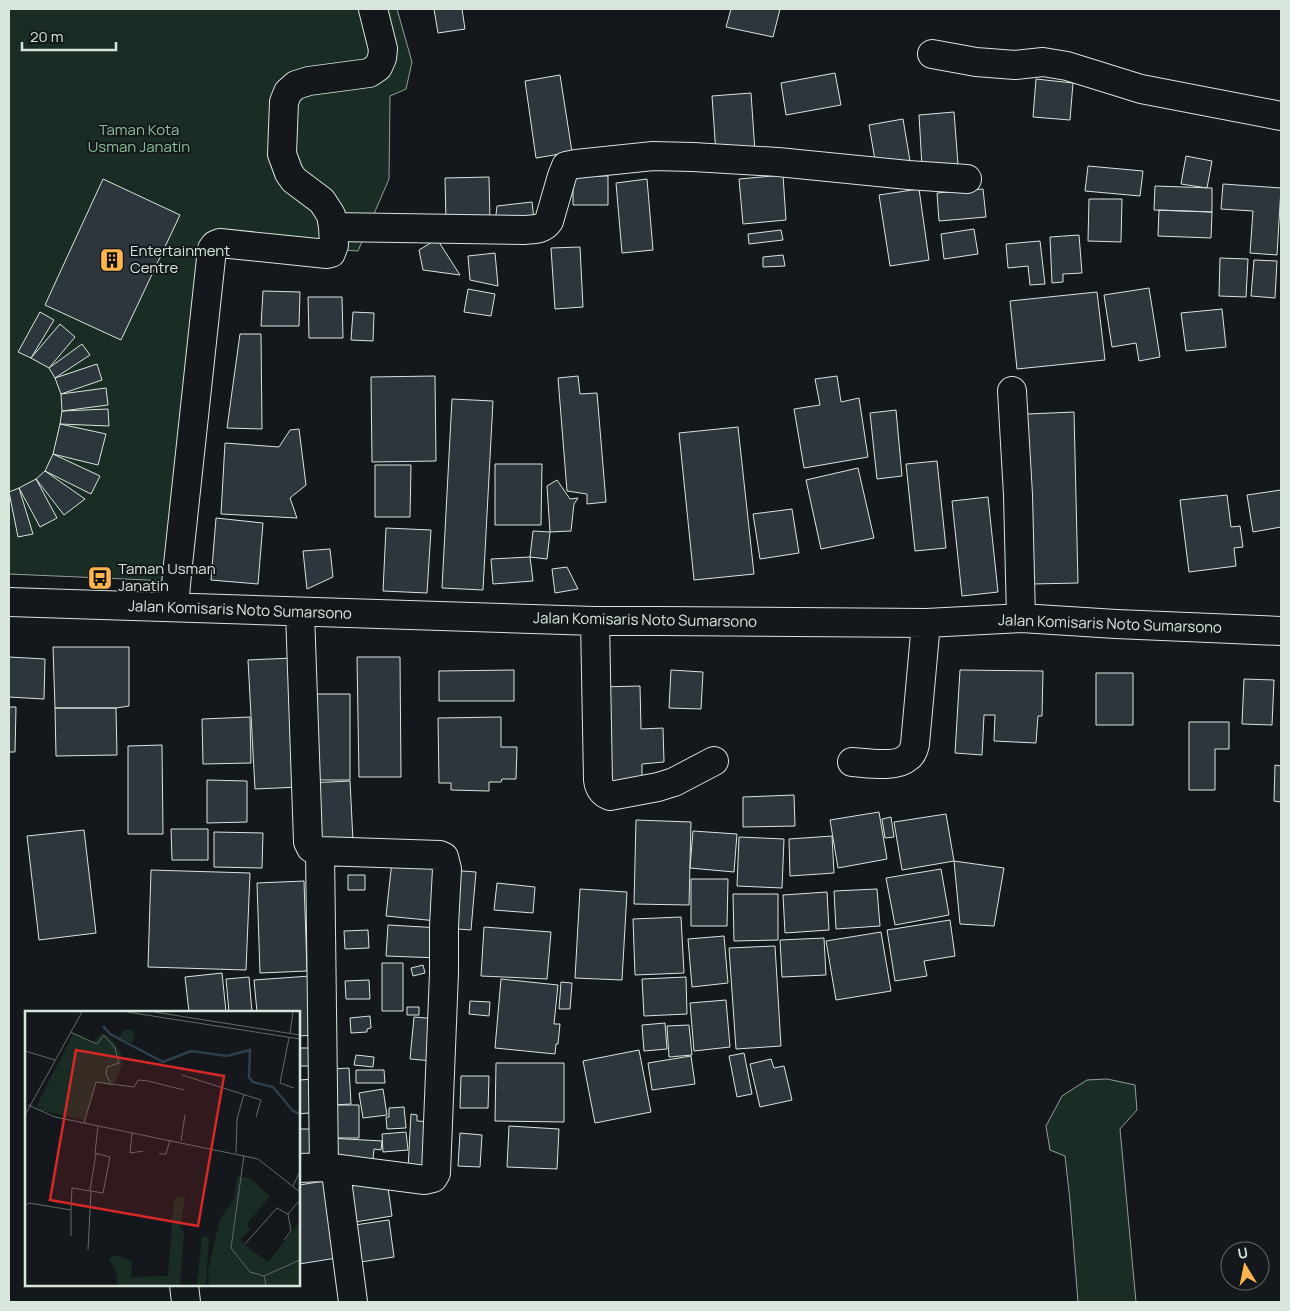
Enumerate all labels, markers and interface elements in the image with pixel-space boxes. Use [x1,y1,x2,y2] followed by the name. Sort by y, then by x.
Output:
[22,20,116,52] scale bar
[30,26,63,47] text: 20 m
[88,119,190,157] park label: Taman Kota Usman Janatin
[130,240,230,278] place label: Entertainment Centre
[99,247,125,273] building icon: Entertainment Centre
[118,558,216,596] place label: Taman Usman Janatin
[87,565,113,591] bus stop icon: Taman Usman Janatin
[128,595,352,624] street label: Jalan Komisaris Noto Sumarsono
[533,607,757,632] street label: Jalan Komisaris Noto Sumarsono
[998,609,1222,638] street label: Jalan Komisaris Noto Sumarsono
[25,1011,300,1286] inset map
[1220,1241,1270,1291] north arrow
[1236,1242,1249,1263] text: U

